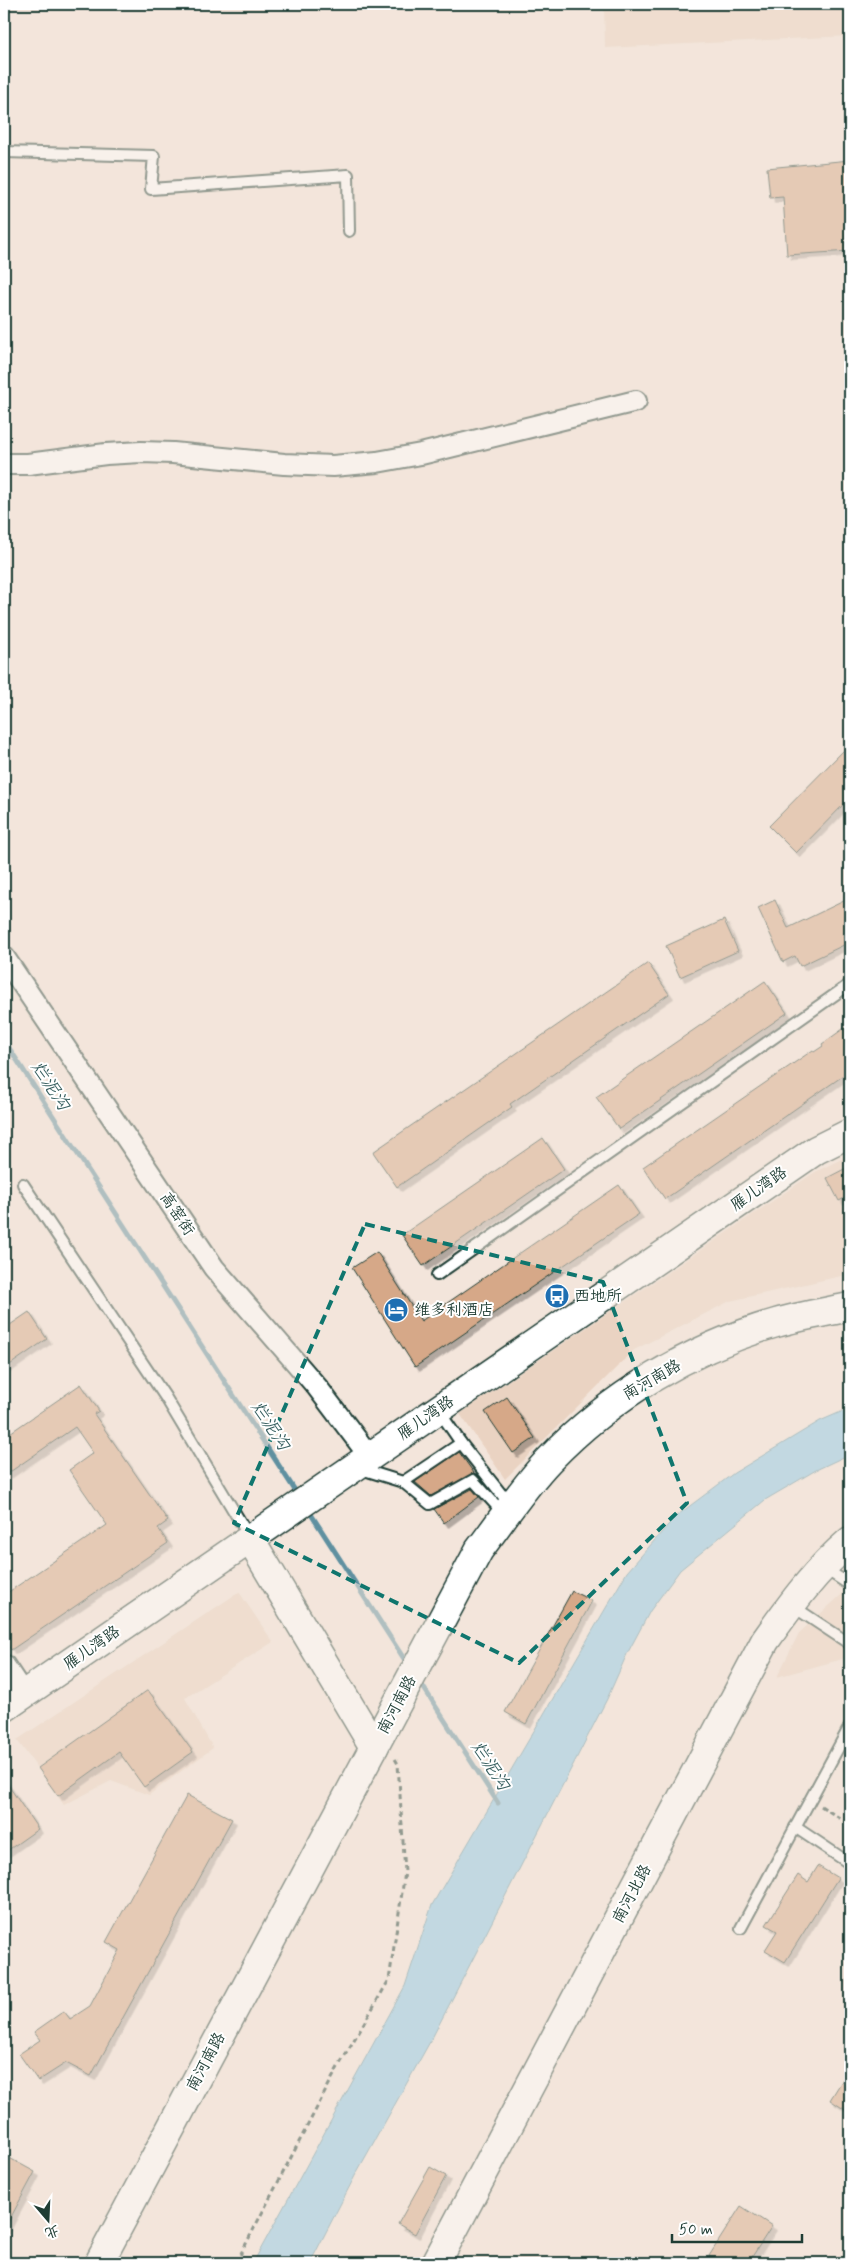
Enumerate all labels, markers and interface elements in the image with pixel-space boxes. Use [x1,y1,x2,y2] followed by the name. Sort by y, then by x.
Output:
[25,1057,76,1117] water label: 烂泥沟
[727,1162,791,1216] street label: 雁儿湾路
[155,1188,199,1240] street label: 高窑街
[544,1283,570,1309] bus stop icon: 西地所
[574,1286,622,1307] place label: 西地所
[383,1297,409,1323] hotel icon: 维多利酒店
[414,1300,494,1321] place label: 维多利酒店
[619,1355,685,1405] street label: 南河南路
[394,1391,458,1445] street label: 雁儿湾路
[245,1397,296,1457] water label: 烂泥沟
[60,1621,124,1675] street label: 雁儿湾路
[373,1672,421,1738] street label: 南河南路
[465,1737,516,1797] water label: 烂泥沟
[608,1861,656,1927] street label: 南河北路
[182,2029,230,2095] street label: 南河南路
[22,2194,72,2244] north arrow
[672,2212,802,2244] scale bar
[679,2220,713,2240] text: 50 m
[42,2221,61,2242] text: 北

